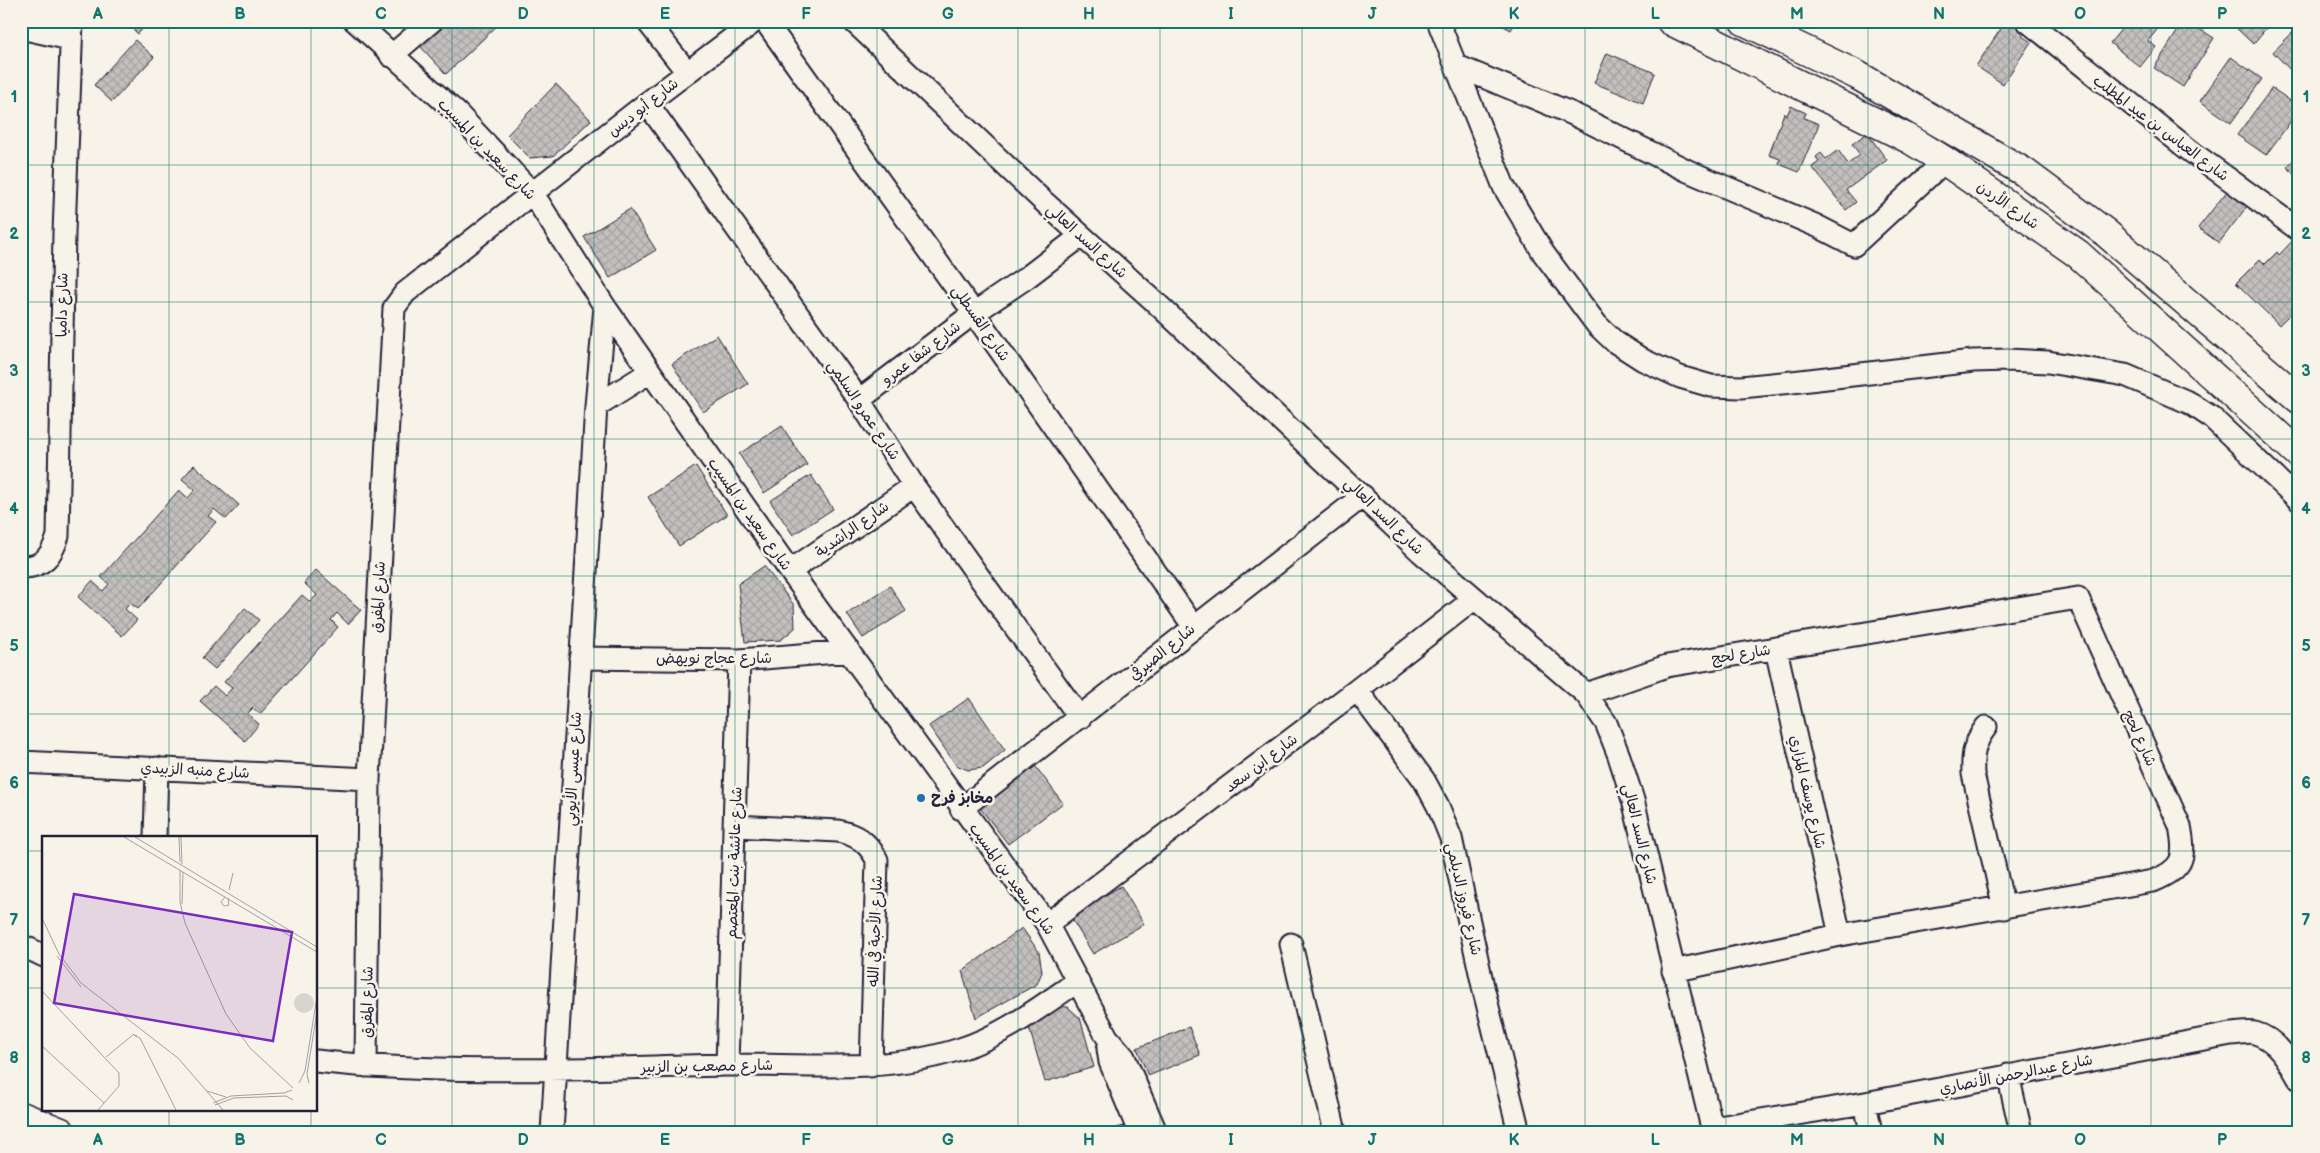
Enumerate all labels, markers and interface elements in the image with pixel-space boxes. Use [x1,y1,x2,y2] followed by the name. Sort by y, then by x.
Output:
[92,5,103,24] text: A
[234,5,246,24] text: B
[375,5,387,24] text: C
[517,5,529,24] text: D
[660,5,670,24] text: E
[801,5,811,24] text: F
[942,5,954,24] text: G
[1083,5,1095,24] text: H
[1228,5,1234,24] text: I
[1368,5,1377,24] text: J
[1509,5,1520,24] text: K
[1650,5,1660,24] text: L
[1790,5,1804,24] text: M
[1933,5,1945,24] text: N
[2074,5,2086,24] text: O
[2217,5,2227,24] text: P
[2089,71,2232,186] street label: شارع العباس بن عبد المطلب
[604,74,682,141] street label: شارع أبو ديس
[11,88,17,107] text: 1
[2303,88,2309,107] text: 1
[433,95,540,204] street label: شارع سعيد بن المسيب
[1973,176,2043,234] street label: شارع الأردن
[1040,200,1131,285] street label: شارع السد العالي
[9,225,19,244] text: 2
[2301,225,2311,244] text: 2
[52,272,73,338] street label: شارع داميا
[945,281,1014,367] street label: شارع القسطلي
[877,317,965,390] street label: شارع شفا عمرو
[821,357,904,466] street label: شارع عمرو السلمي
[9,362,19,381] text: 3
[2301,362,2311,381] text: 3
[703,454,796,574] street label: شارع سعيد بن المسيب
[1338,474,1427,561] street label: شارع السد العالي
[812,497,893,562] street label: شارع الراشدية
[9,500,19,519] text: 4
[2301,500,2311,519] text: 4
[367,561,390,634] street label: شارع المفرق
[1125,619,1199,685] street label: شارع الصيرفي
[9,637,19,656] text: 5
[2301,637,2311,656] text: 5
[1710,640,1772,669] street label: شارع لحج
[656,649,772,668] street label: شارع عجاج نويهض
[2119,707,2160,769] street label: شارع لحج
[560,711,589,827] street label: شارع عيسى الأيوبي
[1221,730,1301,797] street label: شارع ابن سعد
[1784,733,1830,851] street label: شارع يوسف المزاري
[140,758,250,784] street label: شارع منبه الزبيدي
[9,774,19,793] text: 6
[2301,774,2311,793] text: 6
[1615,782,1661,887] street label: شارع السد العالي
[722,786,748,940] street label: شارع عائشة بنت المعتصم
[931,789,993,808] place label: مخابز فرح
[915,792,927,804] marker: مخابز فرح
[965,820,1059,939] street label: شارع سعيد بن المسيب
[42,836,318,1110] inset map
[1438,841,1486,958] street label: شارع فيروز الديلمي
[863,875,887,987] street label: شارع الأحبة في الله
[10,911,19,930] text: 7
[2302,911,2311,930] text: 7
[357,966,378,1038] street label: شارع المفرق
[9,1049,19,1068] text: 8
[1938,1049,2095,1100] street label: شارع عبدالرحمن الأنصاري
[2301,1049,2311,1068] text: 8
[639,1056,773,1077] street label: شارع مصعب بن الزبير
[92,1131,103,1150] text: A
[234,1131,246,1150] text: B
[375,1131,387,1150] text: C
[517,1131,529,1150] text: D
[660,1131,670,1150] text: E
[801,1131,811,1150] text: F
[942,1131,954,1150] text: G
[1083,1131,1095,1150] text: H
[1228,1131,1234,1150] text: I
[1368,1131,1377,1150] text: J
[1509,1131,1520,1150] text: K
[1650,1131,1660,1150] text: L
[1790,1131,1804,1150] text: M
[1933,1131,1945,1150] text: N
[2074,1131,2086,1150] text: O
[2217,1131,2227,1150] text: P

